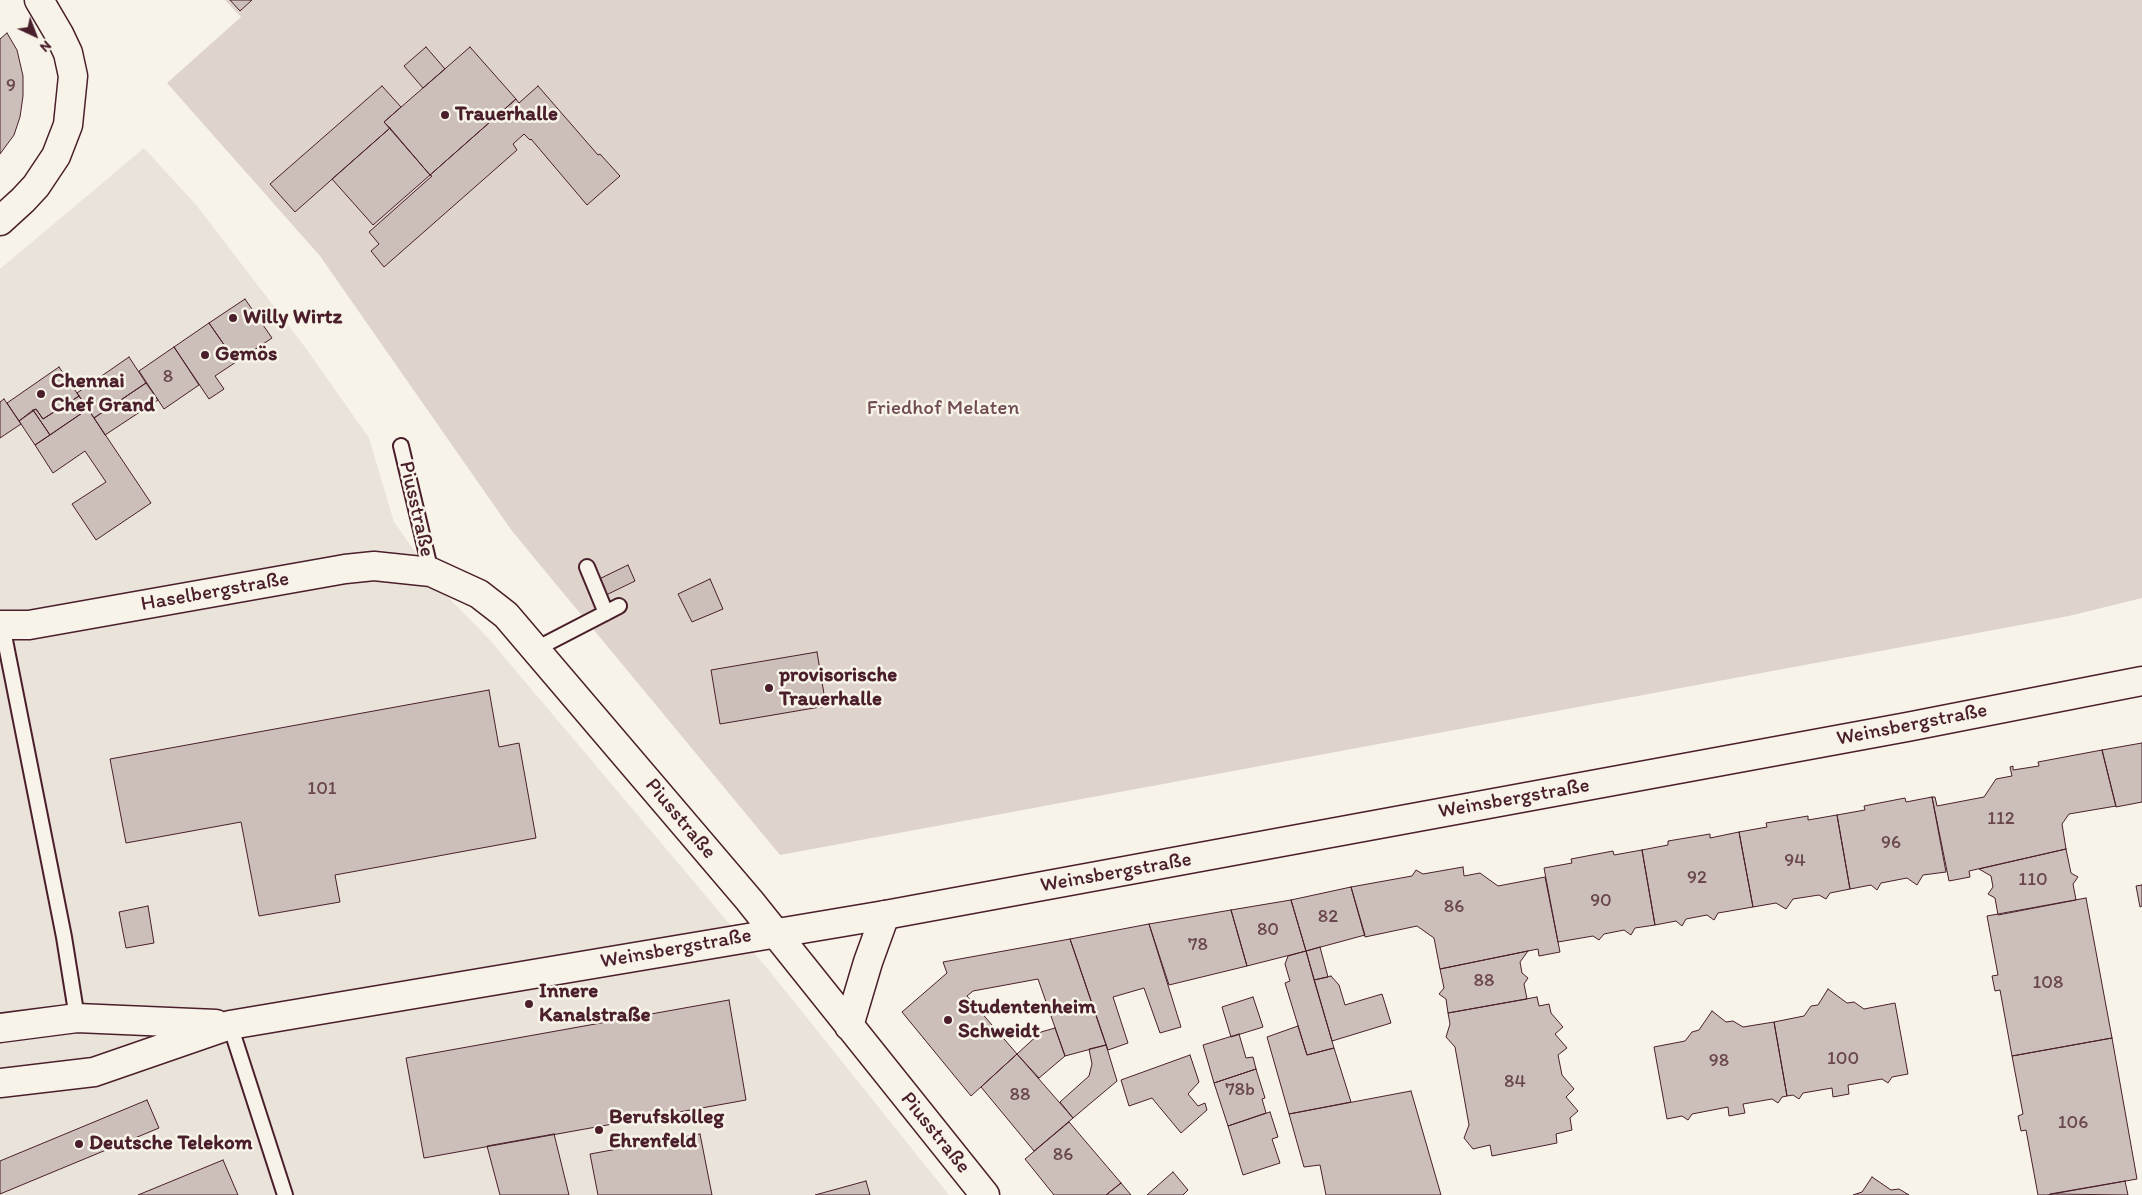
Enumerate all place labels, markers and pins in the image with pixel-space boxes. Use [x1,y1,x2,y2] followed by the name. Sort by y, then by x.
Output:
[455,102,558,128] place label: Trauerhalle
[439,109,451,121] marker: Trauerhalle
[243,305,342,331] place label: Willy Wirtz
[227,312,239,324] marker: Willy Wirtz
[215,342,277,368] place label: Gemös
[199,349,211,361] marker: Gemös
[51,369,155,419] place label: Chennai Chef Grand
[35,388,47,400] marker: Chennai Chef Grand
[779,663,897,713] place label: provisorische Trauerhalle
[763,682,775,694] marker: provisorische Trauerhalle
[539,979,651,1029] place label: Innere Kanalstraße
[958,995,1096,1045] place label: Studentenheim Schweidt
[523,998,535,1010] marker: Innere Kanalstraße
[942,1014,954,1026] marker: Studentenheim Schweidt
[609,1105,724,1155] place label: Berufskolleg Ehrenfeld
[593,1124,605,1136] marker: Berufskolleg Ehrenfeld
[89,1131,252,1157] place label: Deutsche Telekom
[73,1138,85,1150] marker: Deutsche Telekom

